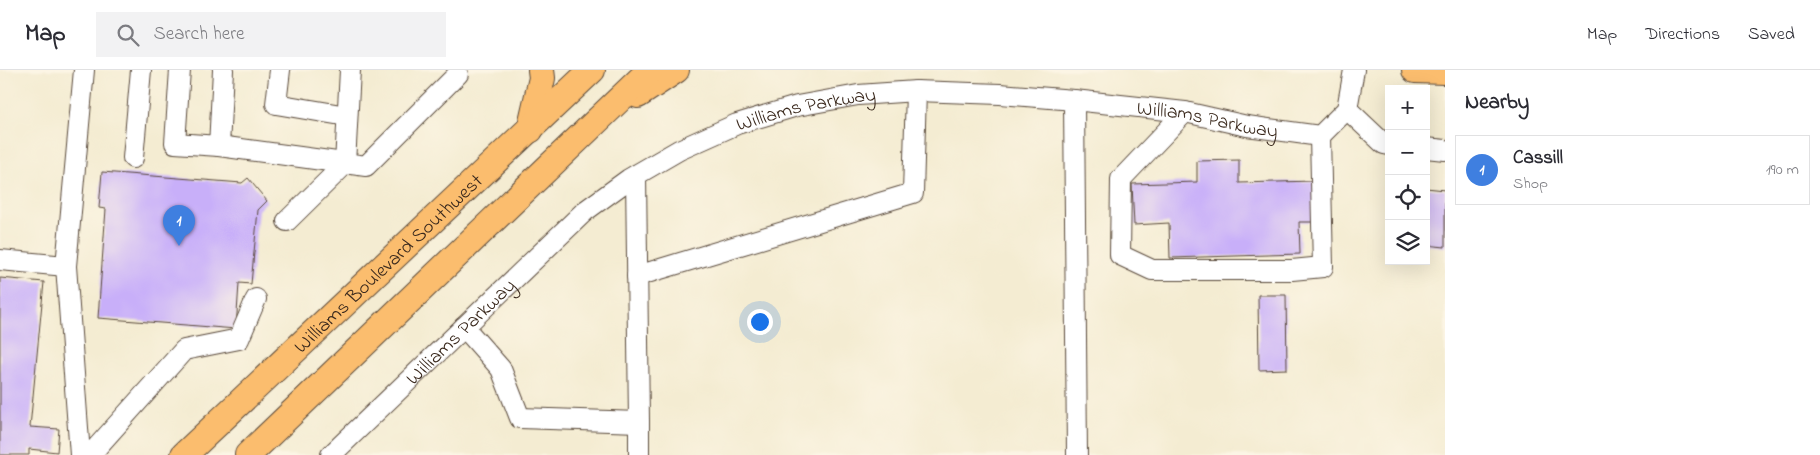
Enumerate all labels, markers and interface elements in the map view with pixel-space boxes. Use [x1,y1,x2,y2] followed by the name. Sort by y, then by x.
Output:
[96,12,446,57] search box
[25,17,66,52] text: Map
[114,21,142,49] icon: search
[154,21,245,48] text: Search here
[1587,22,1617,48] text: Map
[1645,22,1720,48] text: Directions
[1748,22,1795,48] text: Saved
[733,82,877,140] street label: Williams Parkway
[1385,85,1430,265] map controls
[1385,85,1430,130] button: +
[1465,88,1529,118] text: Nearby
[1135,95,1280,147] street label: Williams Parkway
[1385,130,1430,175] button: −
[1513,145,1563,172] text: Cassill
[1479,158,1485,182] text: 1
[1766,158,1799,182] text: 190 m
[288,168,491,361] street label: Williams Boulevard Southwest
[1513,172,1548,196] text: Shop
[1385,175,1430,220] button: locate
[163,205,195,246] pin: 1
[1385,220,1430,265] button: layers
[400,273,524,393] street label: Williams Parkway
[747,309,773,335] your location

